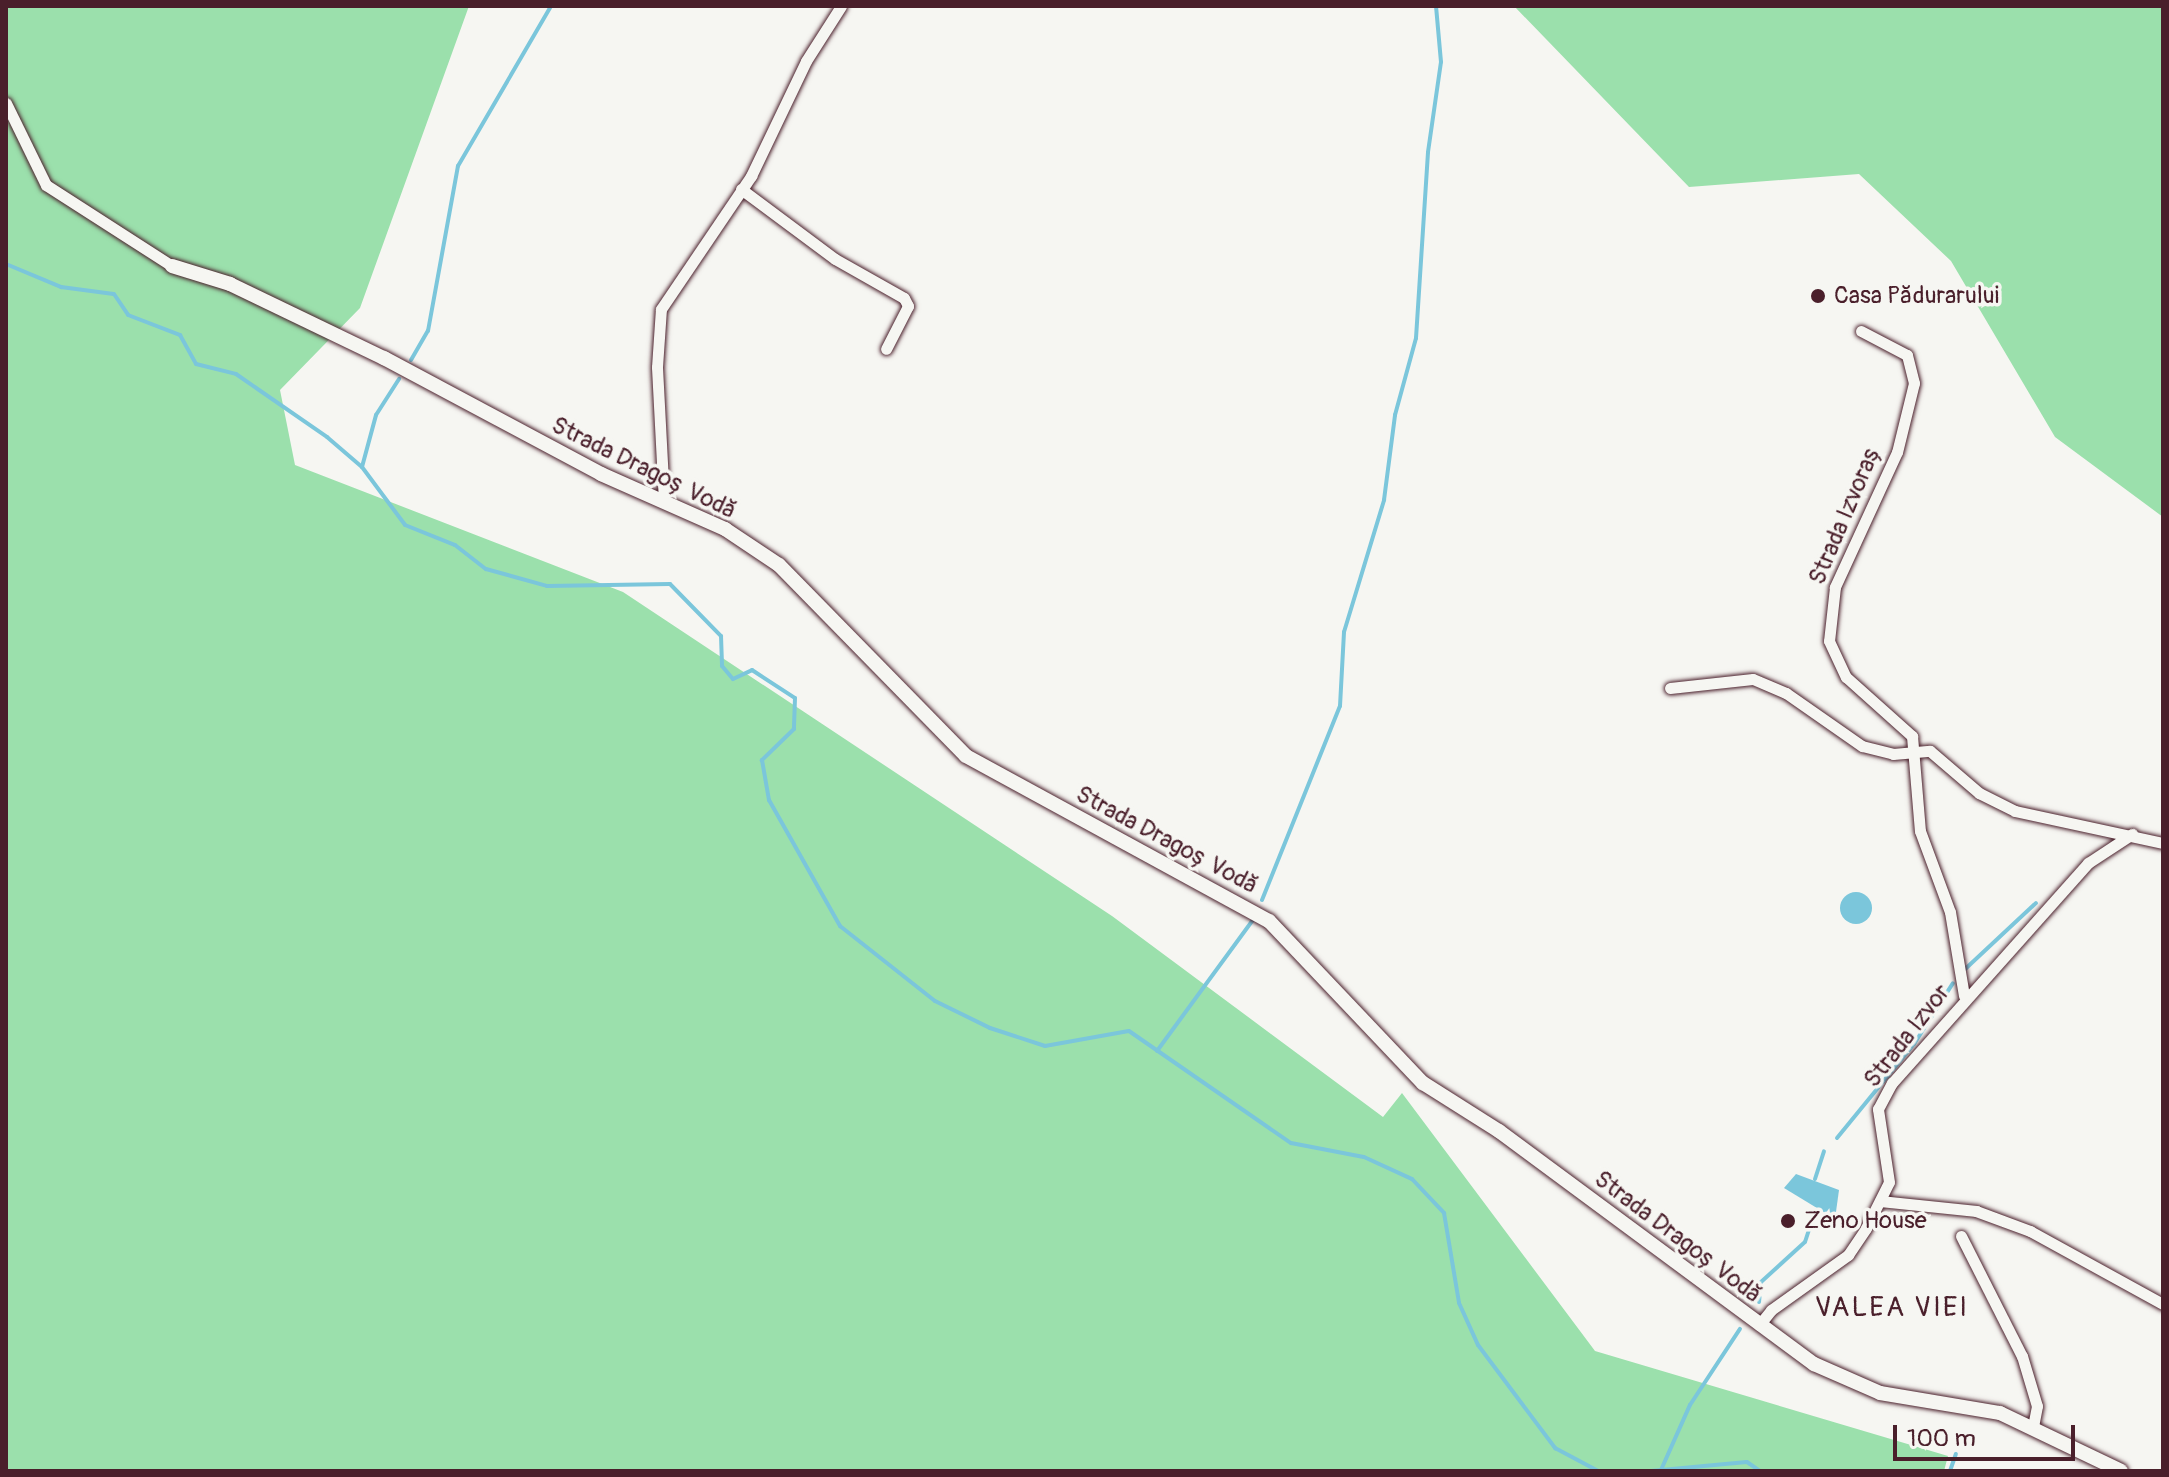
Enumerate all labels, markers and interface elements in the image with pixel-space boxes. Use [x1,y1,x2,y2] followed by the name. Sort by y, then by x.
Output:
[1834,282,1999,310] place label: Casa Pădurarului
[1809,287,1827,305] marker: Casa Pădurarului
[547,411,741,525] street label: Strada Dragoș Vodă
[1803,441,1887,589] street label: Strada Izvoraș
[1071,780,1263,900] street label: Strada Dragoș Vodă
[1858,979,1956,1093] street label: Strada Izvor
[1589,1165,1767,1309] street label: Strada Dragoș Vodă
[1804,1207,1927,1235] place label: Zeno House
[1779,1212,1797,1230] marker: Zeno House
[1815,1291,1969,1325] district label: VALEA VIEI
[1897,1409,2079,1459] scale bar
[1907,1424,1976,1453] text: 100 m

